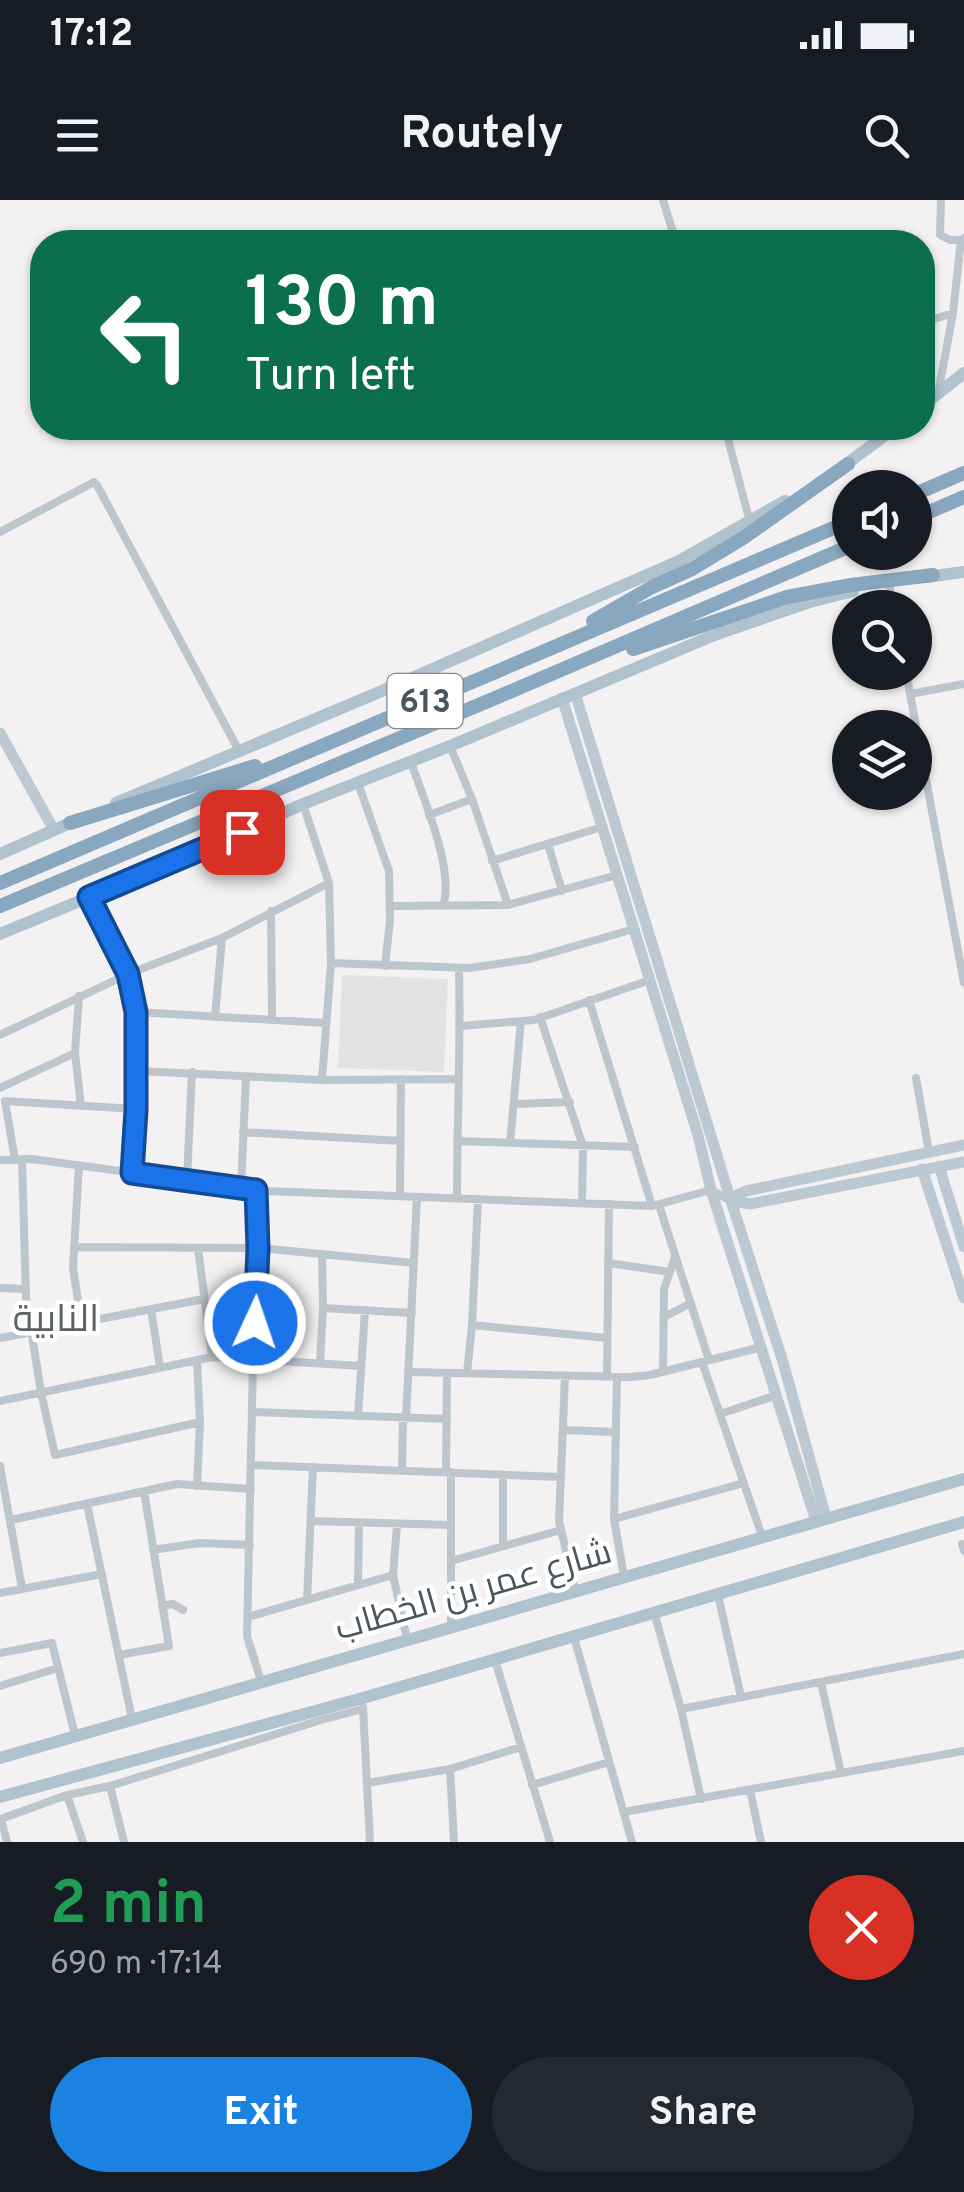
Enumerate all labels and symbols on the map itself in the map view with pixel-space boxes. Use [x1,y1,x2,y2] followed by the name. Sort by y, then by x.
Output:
[388,674,462,728] road number: 613
[200,790,285,875] pin
[203,1271,307,1375] position arrow
[13,1297,99,1346] district label: النابية
[331,1531,617,1652] street label: شارع عمر بن الخطاب

